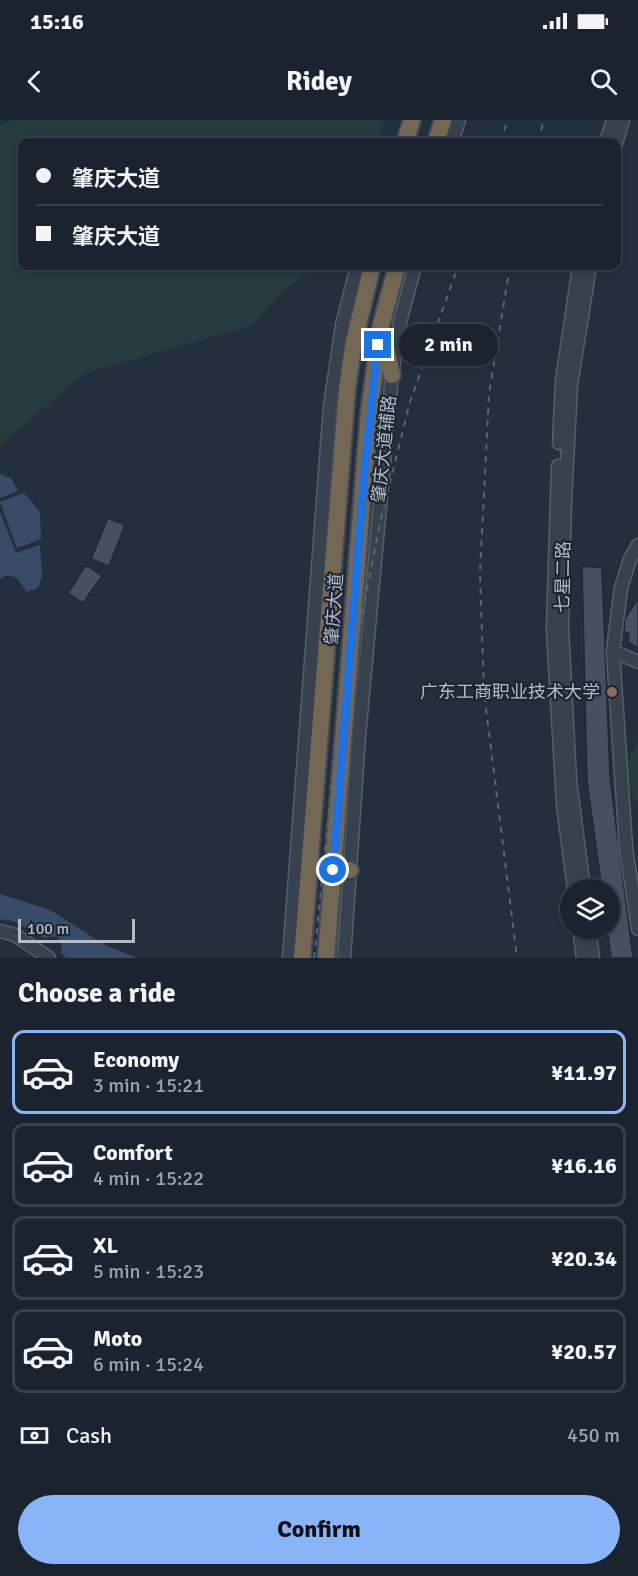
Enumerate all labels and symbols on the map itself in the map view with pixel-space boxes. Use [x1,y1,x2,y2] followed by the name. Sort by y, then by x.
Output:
[399,324,498,366] callout: 2 min
[364,331,391,358] route end
[367,394,401,504] street label: 肇庆大道辅路
[551,541,575,613] street label: 七星二路
[321,572,347,646] street label: 肇庆大道
[420,681,600,703] place label: 广东工商职业技术大学
[605,685,619,699] marker: 广东工商职业技术大学
[319,856,346,883] route start
[18,916,135,944] scale bar

